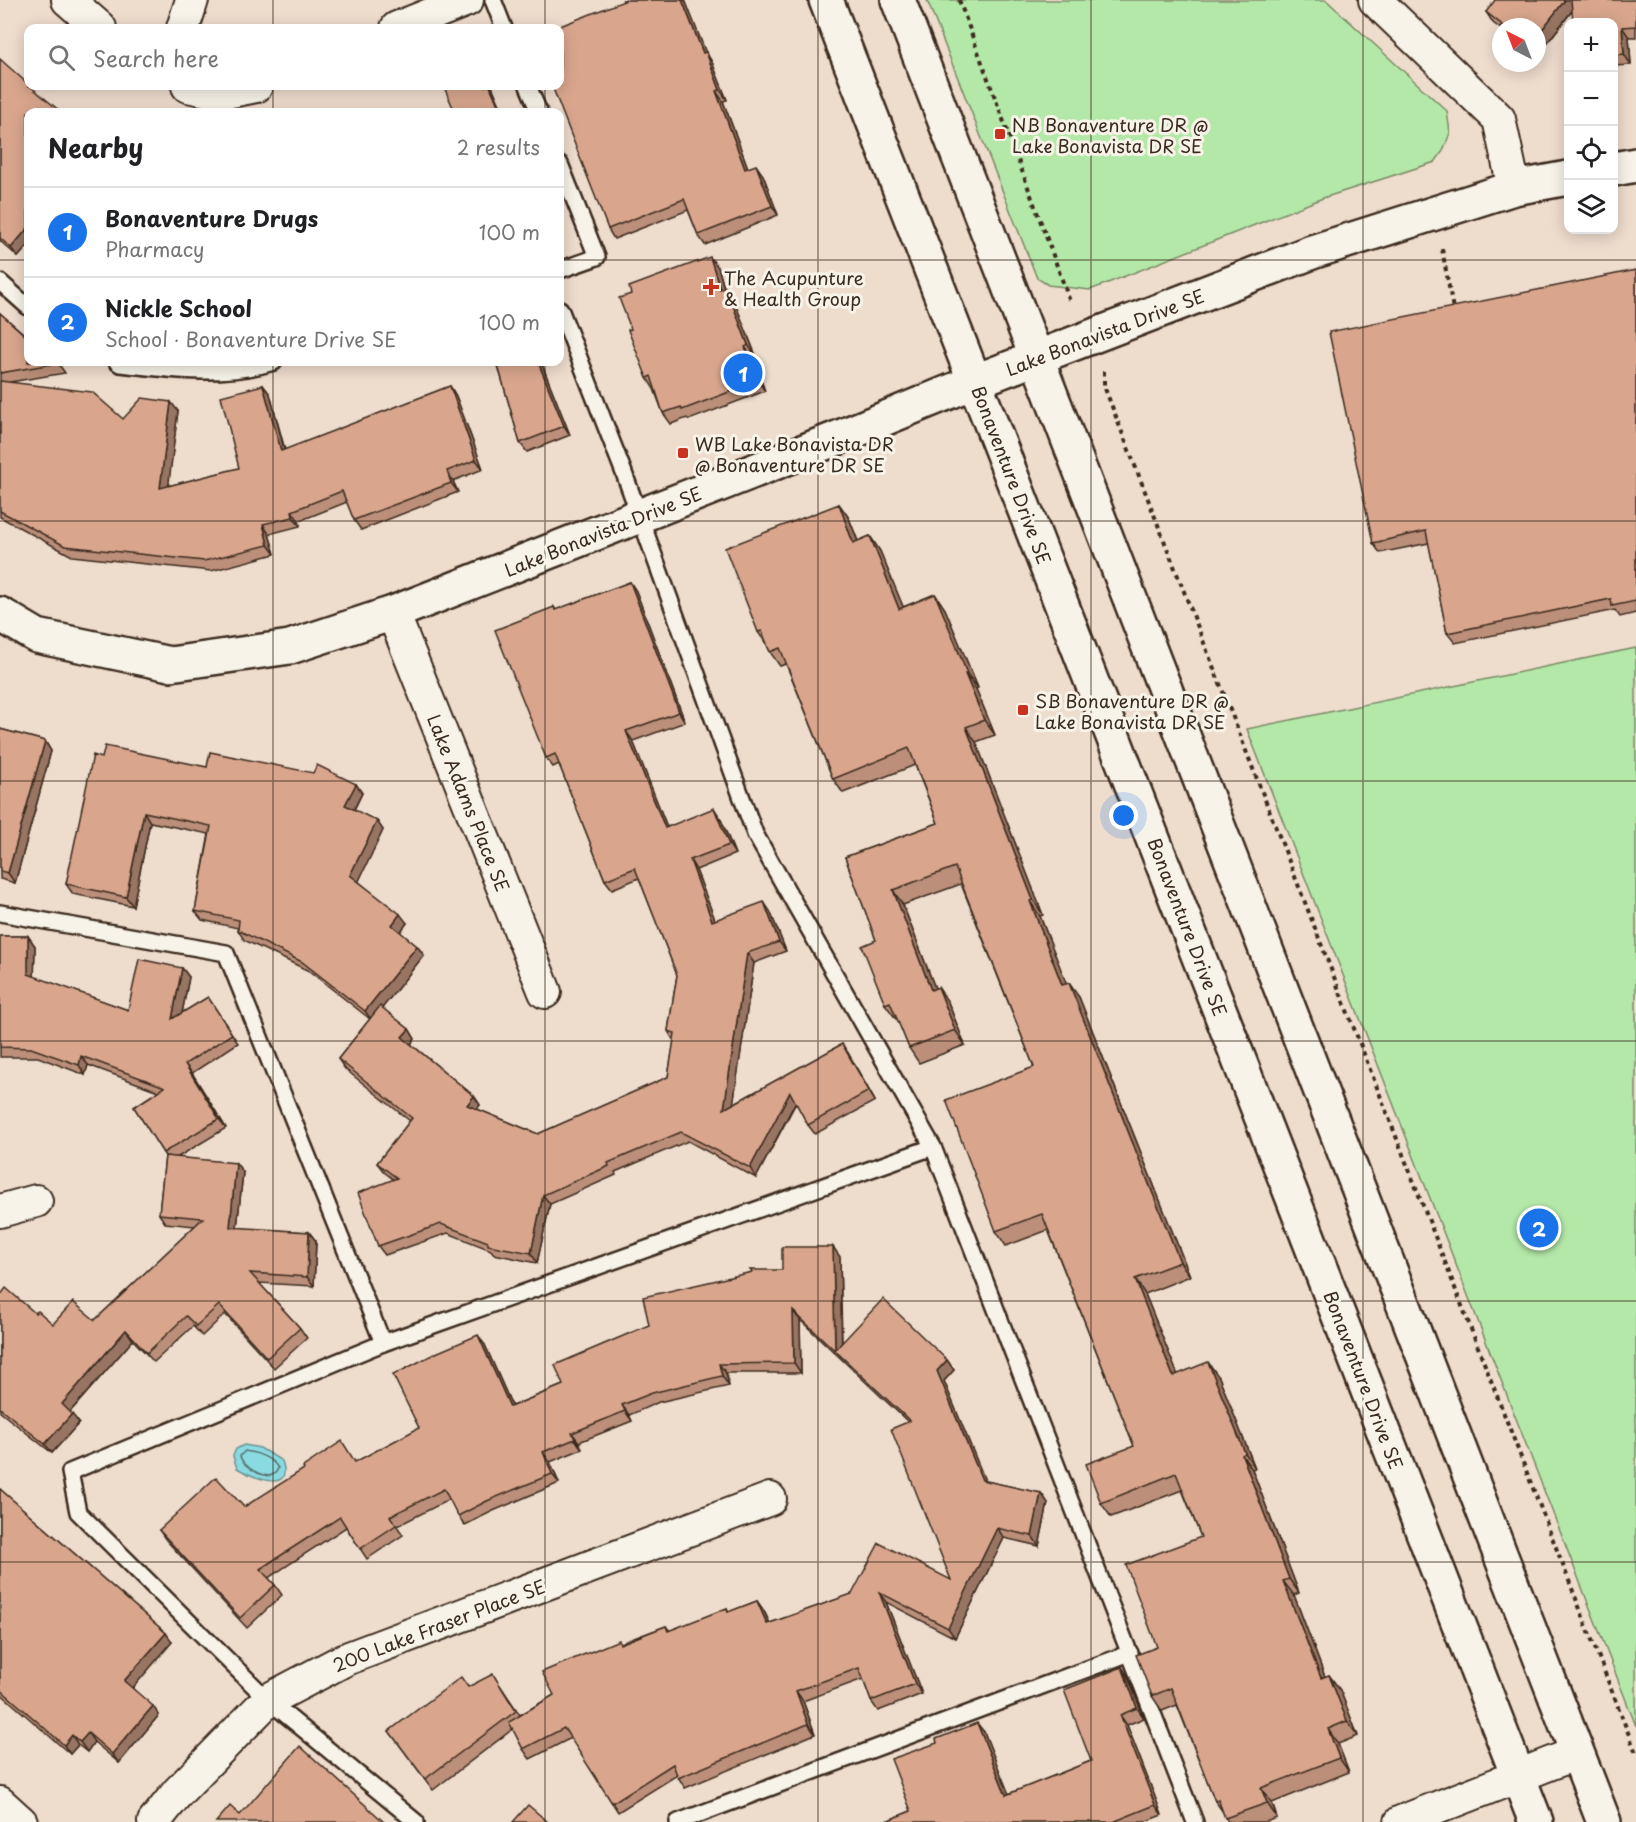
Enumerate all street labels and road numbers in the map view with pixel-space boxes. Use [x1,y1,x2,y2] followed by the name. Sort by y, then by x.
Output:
[1002,282,1208,382] street label: Lake Bonavista Drive SE
[965,382,1059,568] street label: Bonaventure Drive SE
[500,479,706,583] street label: Lake Bonavista Drive SE
[421,710,517,896] street label: Lake Adams Place SE
[1141,834,1235,1020] street label: Bonaventure Drive SE
[1317,1287,1411,1473] street label: Bonaventure Drive SE
[329,1572,549,1678] street label: 200 Lake Fraser Place SE

